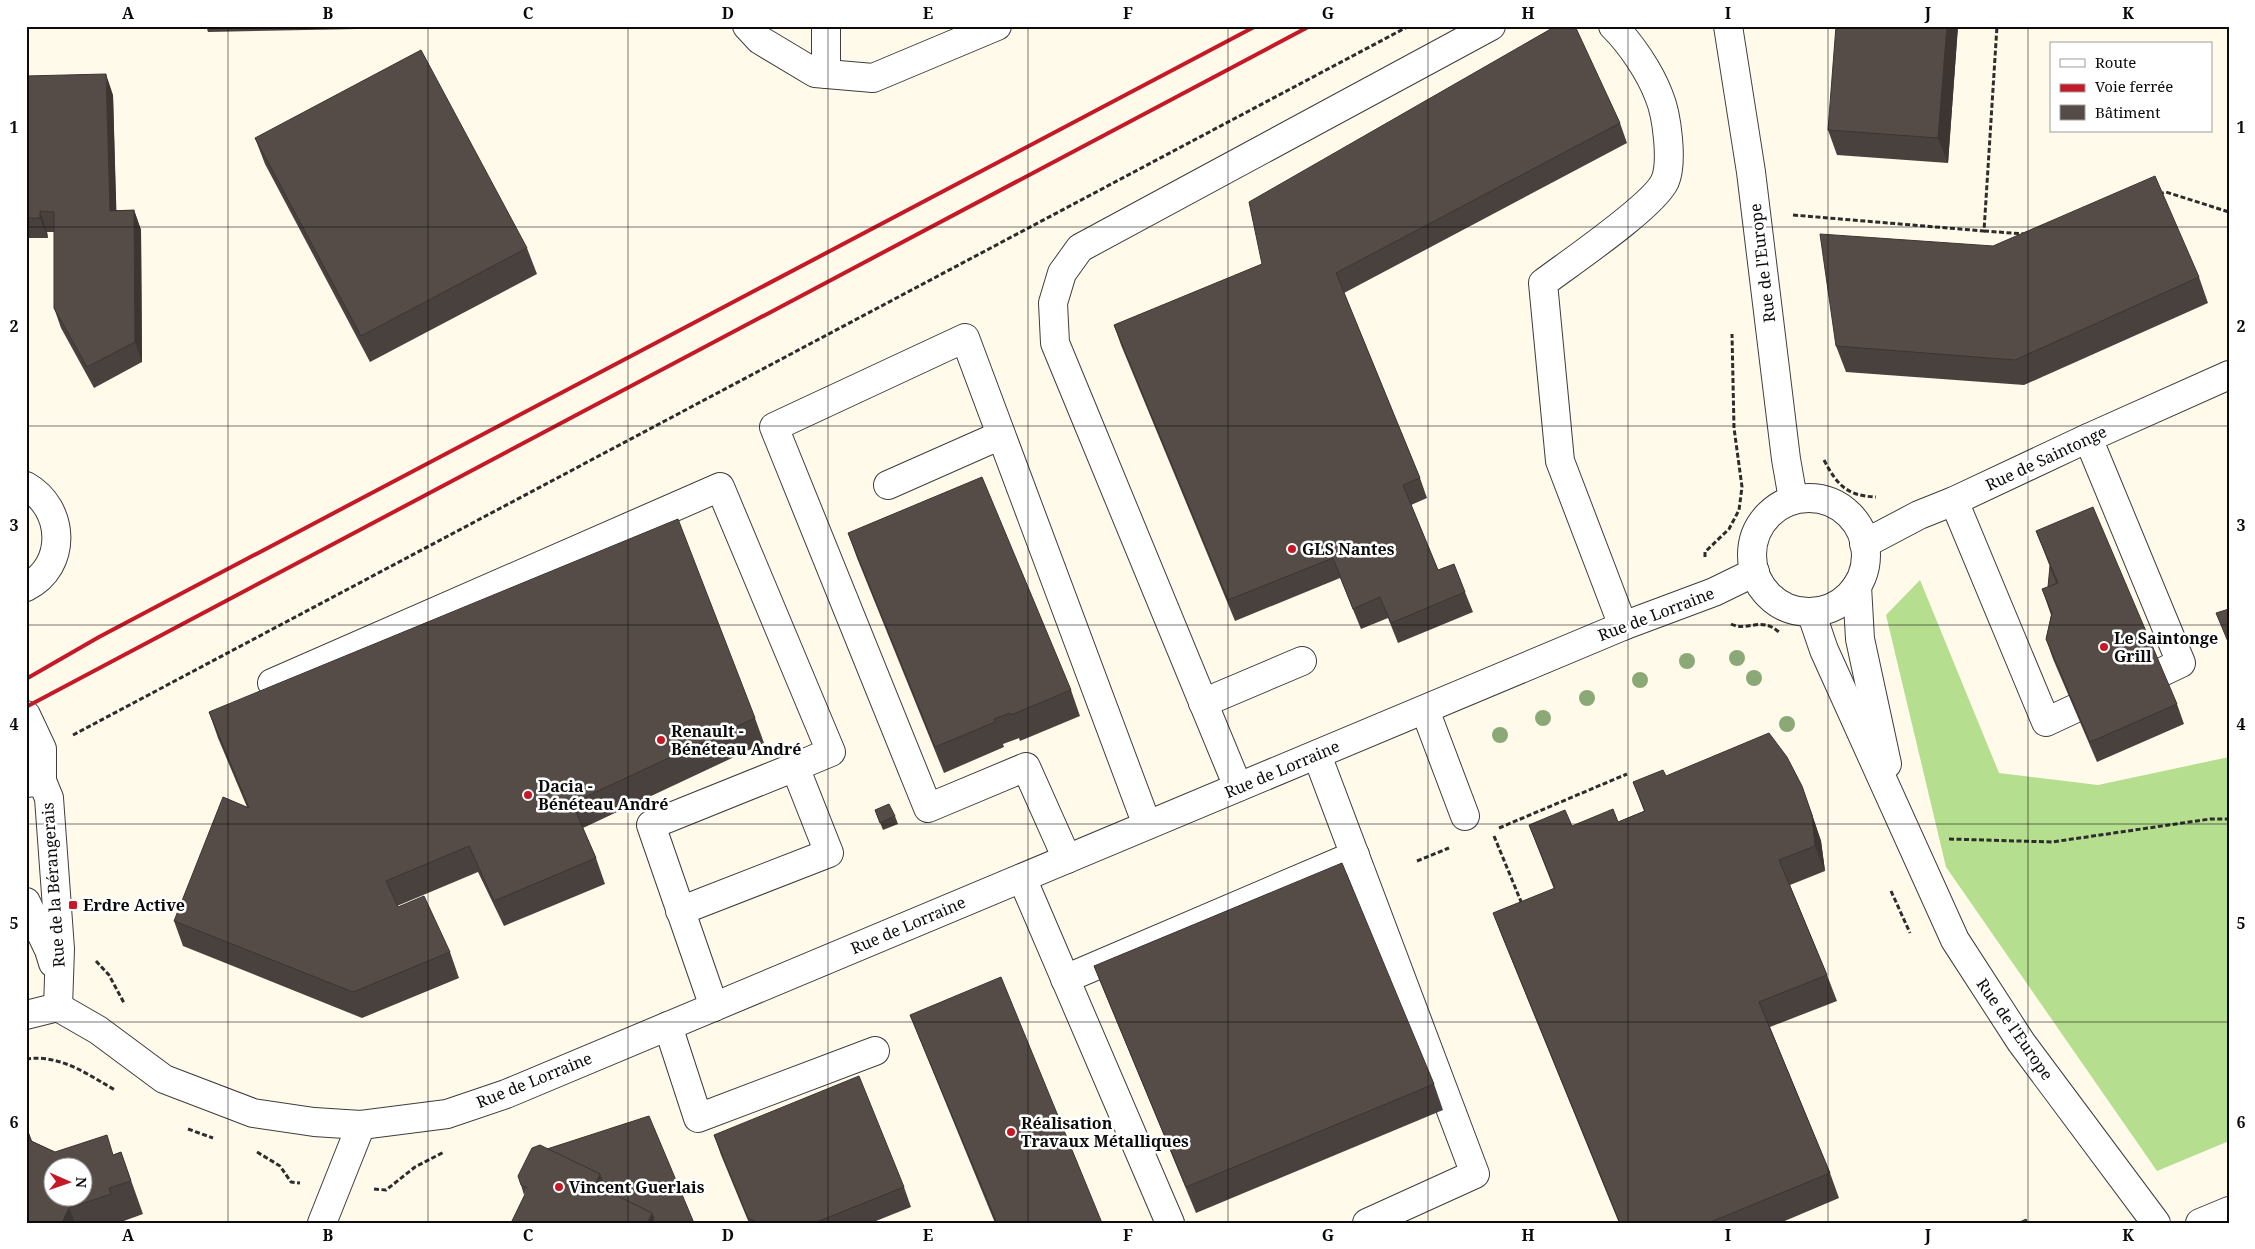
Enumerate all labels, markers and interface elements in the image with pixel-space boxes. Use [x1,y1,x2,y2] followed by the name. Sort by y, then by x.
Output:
[122,2,135,24] text: A
[323,2,334,24] text: B
[523,2,534,24] text: C
[722,2,734,24] text: D
[923,2,933,24] text: E
[1123,2,1133,24] text: F
[1322,2,1334,24] text: G
[1521,2,1535,24] text: H
[1725,2,1731,24] text: I
[1924,2,1932,24] text: J
[2122,2,2134,24] text: K
[2050,42,2212,132] legend
[2095,52,2136,72] text: Route
[2095,76,2173,96] text: Voie ferrée
[2095,102,2161,122] text: Bâtiment
[9,116,19,138] text: 1
[2236,116,2246,138] text: 1
[1744,202,1780,324] street label: Rue de l'Europe
[9,315,19,337] text: 2
[2236,315,2246,337] text: 2
[1982,420,2110,496] street label: Rue de Saintonge
[9,514,19,536] text: 3
[2236,514,2246,536] text: 3
[1302,538,1395,560] place label: GLS Nantes
[1286,543,1298,555] marker: GLS Nantes
[1595,582,1717,646] street label: Rue de Lorraine
[2114,627,2218,667] place label: Le Saintonge Grill
[2098,641,2110,653] marker: Le Saintonge Grill
[9,713,19,735] text: 4
[2236,713,2246,735] text: 4
[671,720,801,760] place label: Renault - Bénéteau André
[655,734,667,746] marker: Renault - Bénéteau André
[1221,735,1343,803] street label: Rue de Lorraine
[538,775,668,815] place label: Dacia - Bénéteau André
[522,789,534,801] marker: Dacia - Bénéteau André
[36,802,70,968] street label: Rue de la Bérangerais
[847,891,969,959] street label: Rue de Lorraine
[83,894,185,916] place label: Erdre Active
[67,899,79,911] marker: Erdre Active
[9,912,19,934] text: 5
[2236,912,2246,934] text: 5
[1972,974,2058,1084] street label: Rue de l'Europe
[473,1047,595,1113] street label: Rue de Lorraine
[9,1111,19,1133] text: 6
[2236,1111,2246,1133] text: 6
[1021,1112,1189,1152] place label: Réalisation Travaux Métalliques
[1005,1126,1017,1138] marker: Réalisation Travaux Métalliques
[42,1156,92,1206] north arrow
[569,1176,705,1198] place label: Vincent Guerlais
[72,1177,91,1188] text: N
[553,1181,565,1193] marker: Vincent Guerlais
[122,1224,135,1246] text: A
[323,1224,334,1246] text: B
[523,1224,534,1246] text: C
[722,1224,734,1246] text: D
[923,1224,933,1246] text: E
[1123,1224,1133,1246] text: F
[1322,1224,1334,1246] text: G
[1521,1224,1535,1246] text: H
[1725,1224,1731,1246] text: I
[1924,1224,1932,1246] text: J
[2122,1224,2134,1246] text: K

